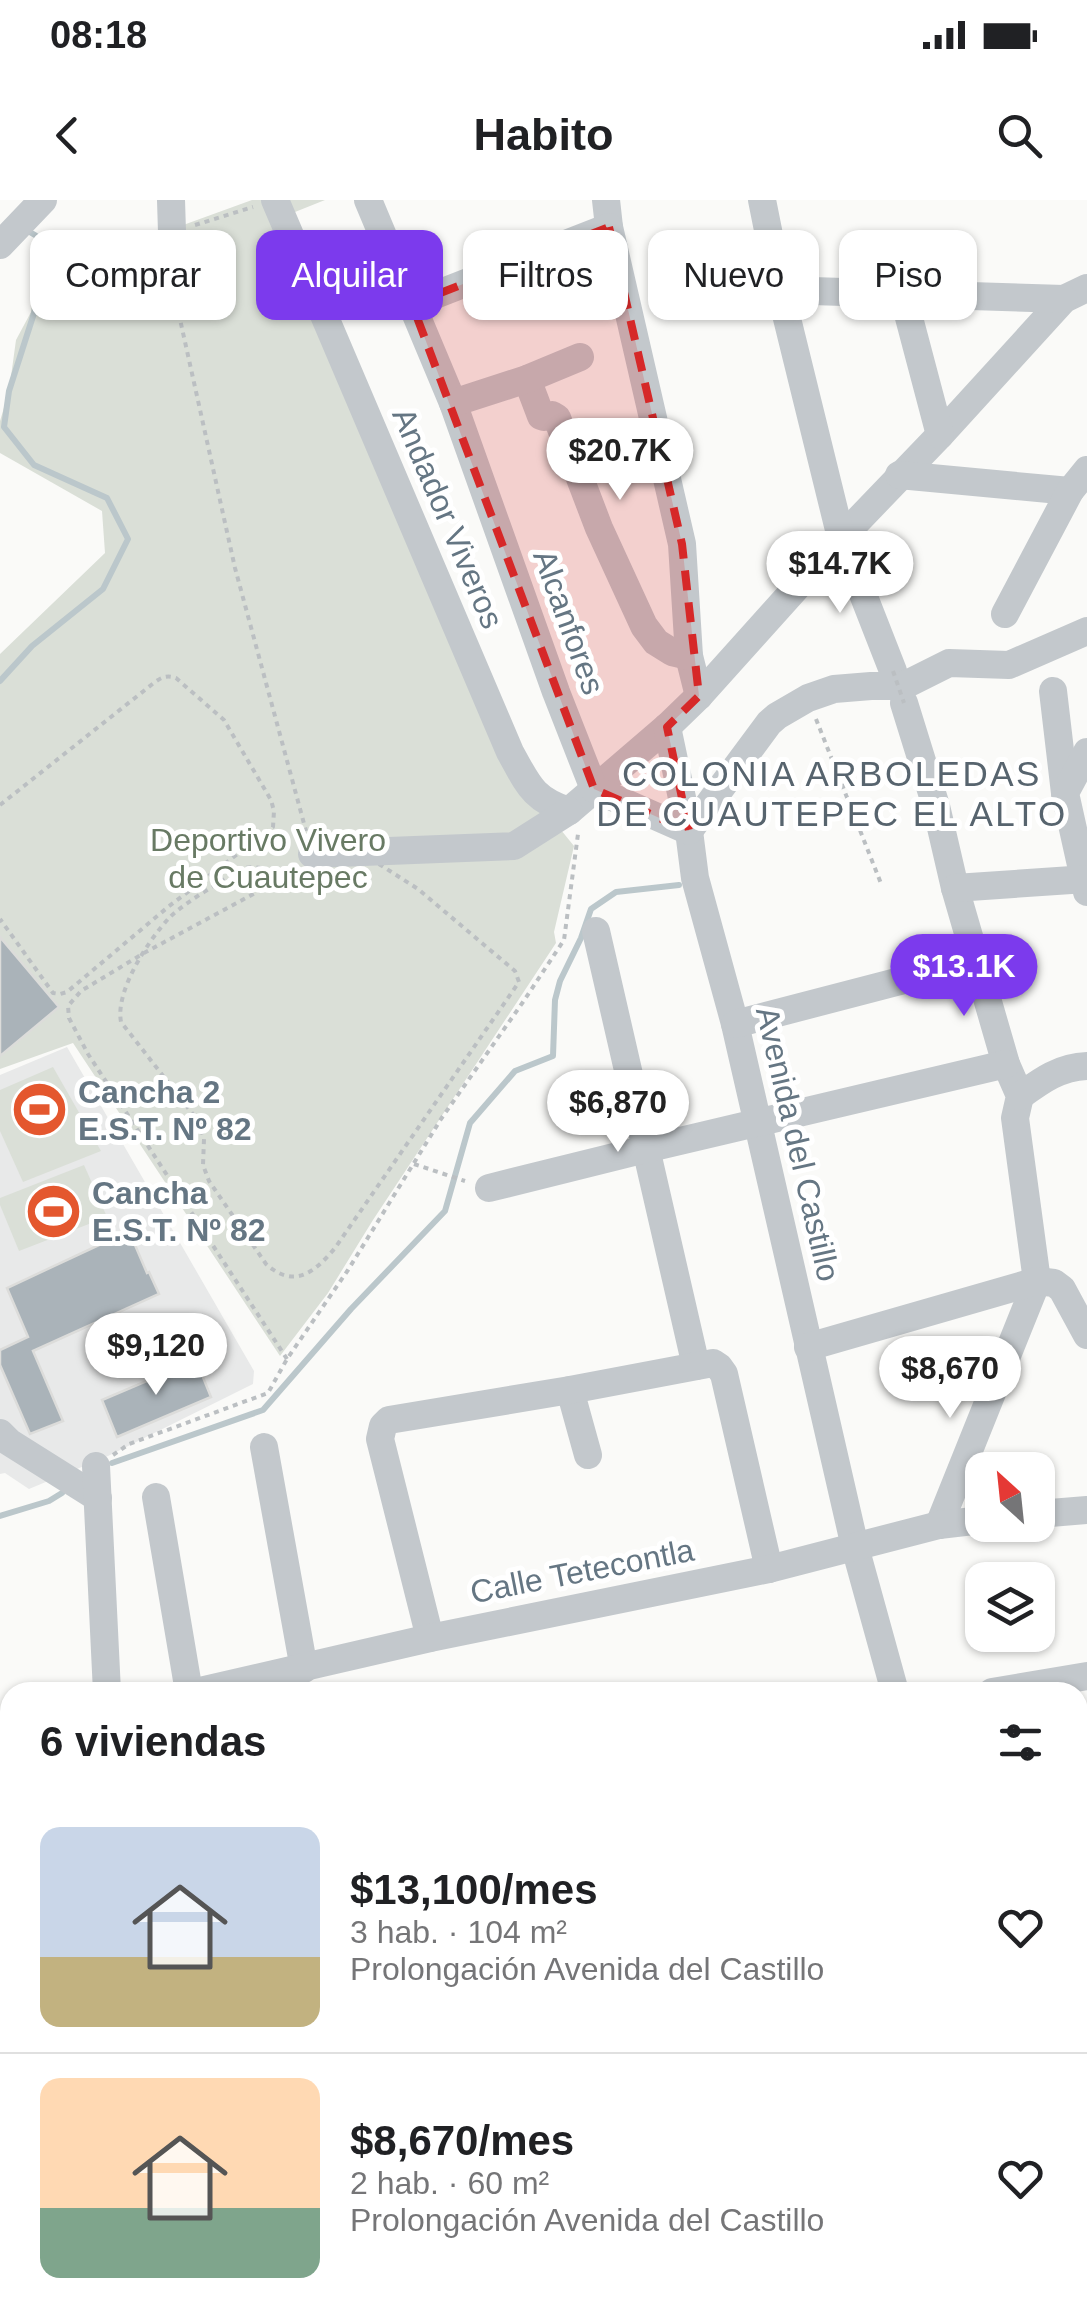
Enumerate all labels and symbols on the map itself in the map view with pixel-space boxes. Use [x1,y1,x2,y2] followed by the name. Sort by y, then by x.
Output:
[385,402,511,634] street label: Andador Viveros
[539,418,701,503] pin: $20.7K
[759,531,921,616] pin: $14.7K
[526,545,612,699] street label: Alcanfores
[596,754,1068,833] district label: COLONIA ARBOLEDAS DE CUAUTEPEC EL ALTO
[150,822,386,895] park label: Deportivo Vivero de Cuautepec
[883,934,1045,1019] pin: $13.1K
[749,1003,847,1285] street label: Avenida del Castillo
[537,1070,699,1155] pin: $6,870
[78,1074,252,1147] place label: Cancha 2 E.S.T. Nº 82
[9,1080,69,1140] sports icon: Cancha 2 E.S.T. Nº 82
[92,1175,266,1248] place label: Cancha E.S.T. Nº 82
[23,1181,83,1241] sports icon: Cancha E.S.T. Nº 82
[75,1313,237,1398] pin: $9,120
[869,1336,1031,1421] pin: $8,670
[965,1452,1055,1542] north arrow
[467,1532,697,1610] street label: Calle Tetecontla

